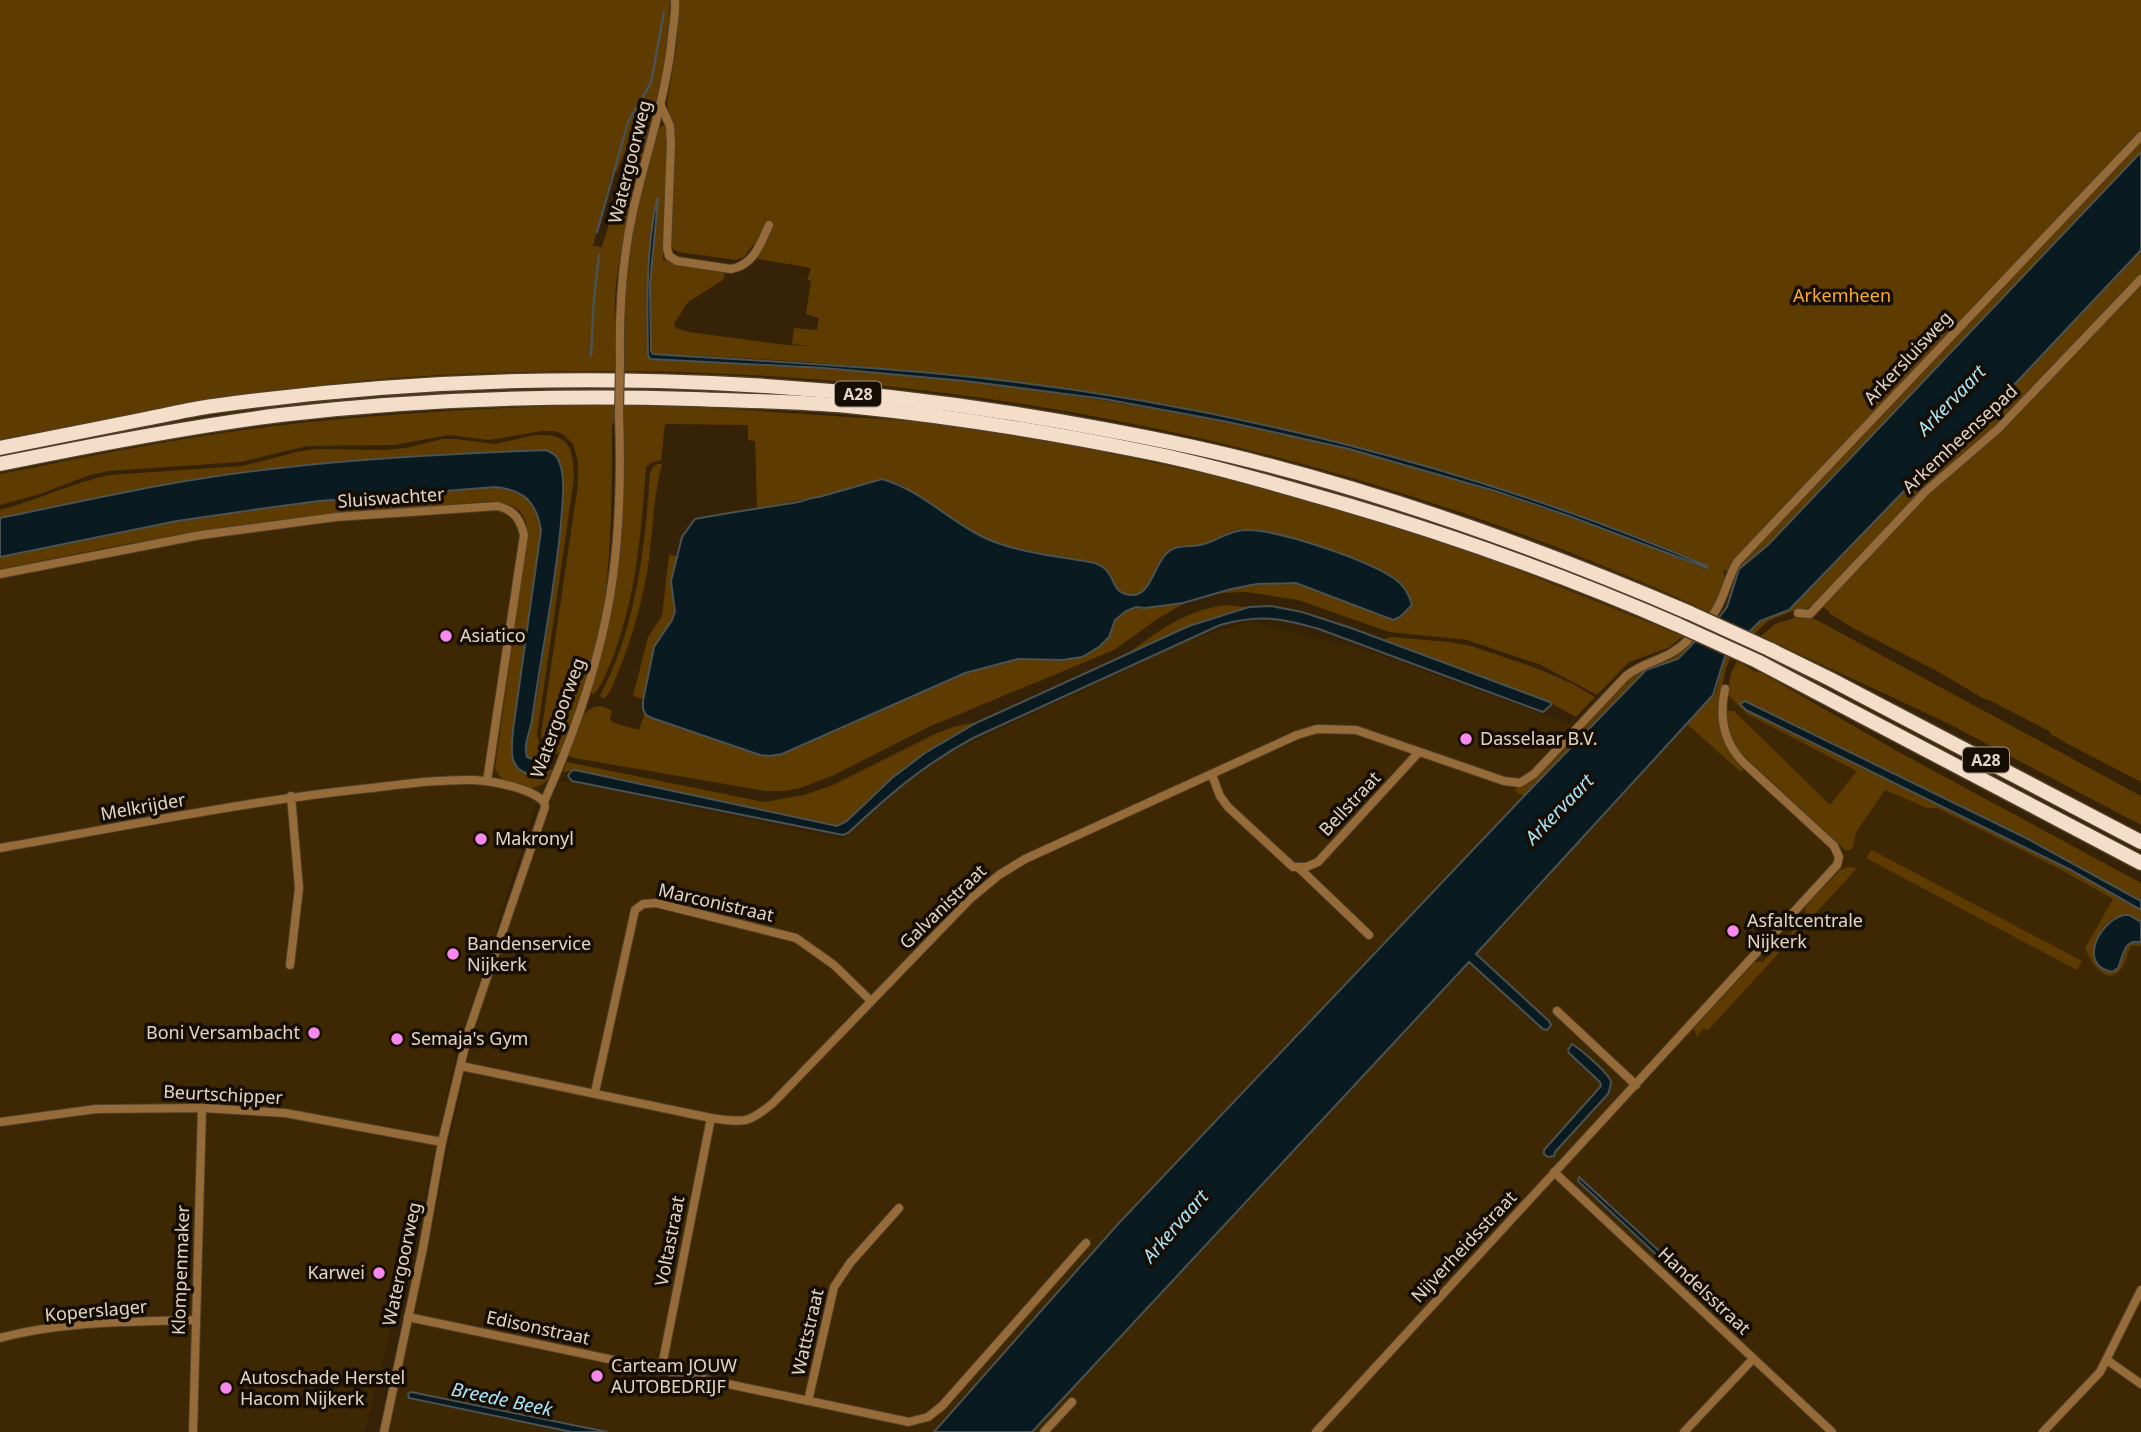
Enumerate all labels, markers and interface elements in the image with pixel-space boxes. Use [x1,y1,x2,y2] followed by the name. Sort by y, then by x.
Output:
[602,98,656,226] street label: Watergoorweg
[1793,283,1891,307] park label: Arkemheen
[1858,306,1957,409] street label: Arkersluisweg
[1909,359,1992,442] water label: Arkervaart
[1897,379,2022,498] street label: Arkemheensepad
[835,382,881,406] road number: A28
[337,481,446,513] street label: Sluiswachter
[460,623,526,647] place label: Asiatico
[438,628,454,644] marker: Asiatico
[524,654,590,781] street label: Watergoorweg
[1480,726,1598,750] place label: Dasselaar B.V.
[1458,731,1474,747] marker: Dasselaar B.V.
[1963,748,2009,772] road number: A28
[1313,766,1386,841] street label: Bellstraat
[1517,768,1600,851] water label: Arkervaart
[98,787,188,825] street label: Melkrijder
[495,826,574,850] place label: Makronyl
[473,831,489,847] marker: Makronyl
[894,858,991,954] street label: Galvanistraat
[656,877,777,927] street label: Marconistraat
[1747,908,1863,953] place label: Asfaltcentrale Nijkerk
[1725,923,1741,939] marker: Asfaltcentrale Nijkerk
[467,931,591,976] place label: Bandenservice Nijkerk
[445,946,461,962] marker: Bandenservice Nijkerk
[146,1020,300,1044] place label: Boni Versambacht
[306,1025,322,1041] marker: Boni Versambacht
[411,1026,528,1050] place label: Semaja's Gym
[389,1031,405,1047] marker: Semaja's Gym
[163,1079,284,1109] street label: Beurtschipper
[1135,1184,1214,1269] water label: Arkervaart
[1405,1185,1522,1307] street label: Nijverheidsstraat
[649,1193,690,1288] street label: Voltastraat
[376,1200,426,1328] street label: Watergoorweg
[166,1204,194,1335] street label: Klompenmaker
[1653,1241,1756,1340] street label: Handelsstraat
[307,1260,365,1284] place label: Karwei
[371,1265,387,1281] marker: Karwei
[785,1286,829,1378] street label: Wattstraat
[44,1294,149,1326] street label: Koperslager
[484,1304,593,1350] street label: Edisonstraat
[611,1353,737,1398] place label: Carteam JOUW AUTOBEDRIJF
[240,1365,405,1410] place label: Autoschade Herstel Hacom Nijkerk
[589,1368,605,1384] marker: Carteam JOUW AUTOBEDRIJF
[449,1376,556,1423] water label: Breede Beek
[218,1380,234,1396] marker: Autoschade Herstel Hacom Nijkerk

